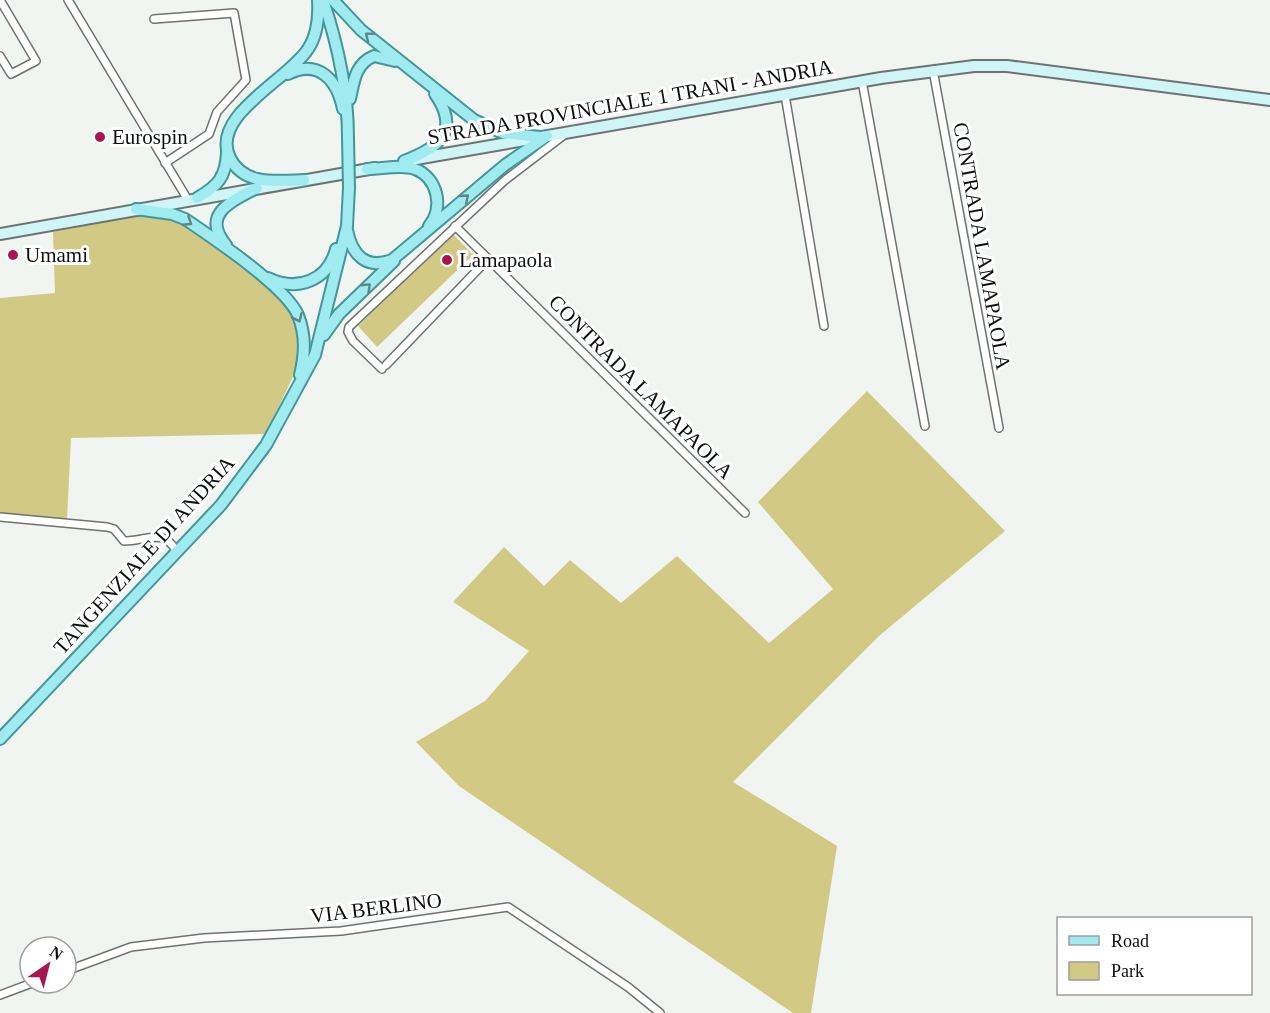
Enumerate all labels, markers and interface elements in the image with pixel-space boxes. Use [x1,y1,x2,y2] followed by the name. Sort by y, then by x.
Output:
[365,33,376,44] one-way arrow
[426,54,835,149] street label: STRADA PROVINCIALE 1 TRANI - ANDRIA
[948,120,1016,372] street label: CONTRADA LAMAPAOLA
[112,125,188,149] place label: Eurospin
[93,130,107,144] marker: Eurospin
[458,195,469,206] one-way arrow
[181,215,192,226] one-way arrow
[25,243,88,267] place label: Umami
[6,248,20,262] marker: Umami
[459,248,553,272] place label: Lamapaola
[440,253,454,267] marker: Lamapaola
[360,283,370,294] one-way arrow
[544,290,739,485] street label: CONTRADA LAMAPAOLA
[290,311,302,322] one-way arrow
[49,450,240,659] street label: TANGENZIALE DI ANDRIA
[309,888,443,928] street label: VIA BERLINO
[1057,917,1252,995] legend
[1111,931,1149,951] text: Road
[18,935,78,995] north arrow
[47,943,66,964] text: N
[1111,961,1144,981] text: Park

